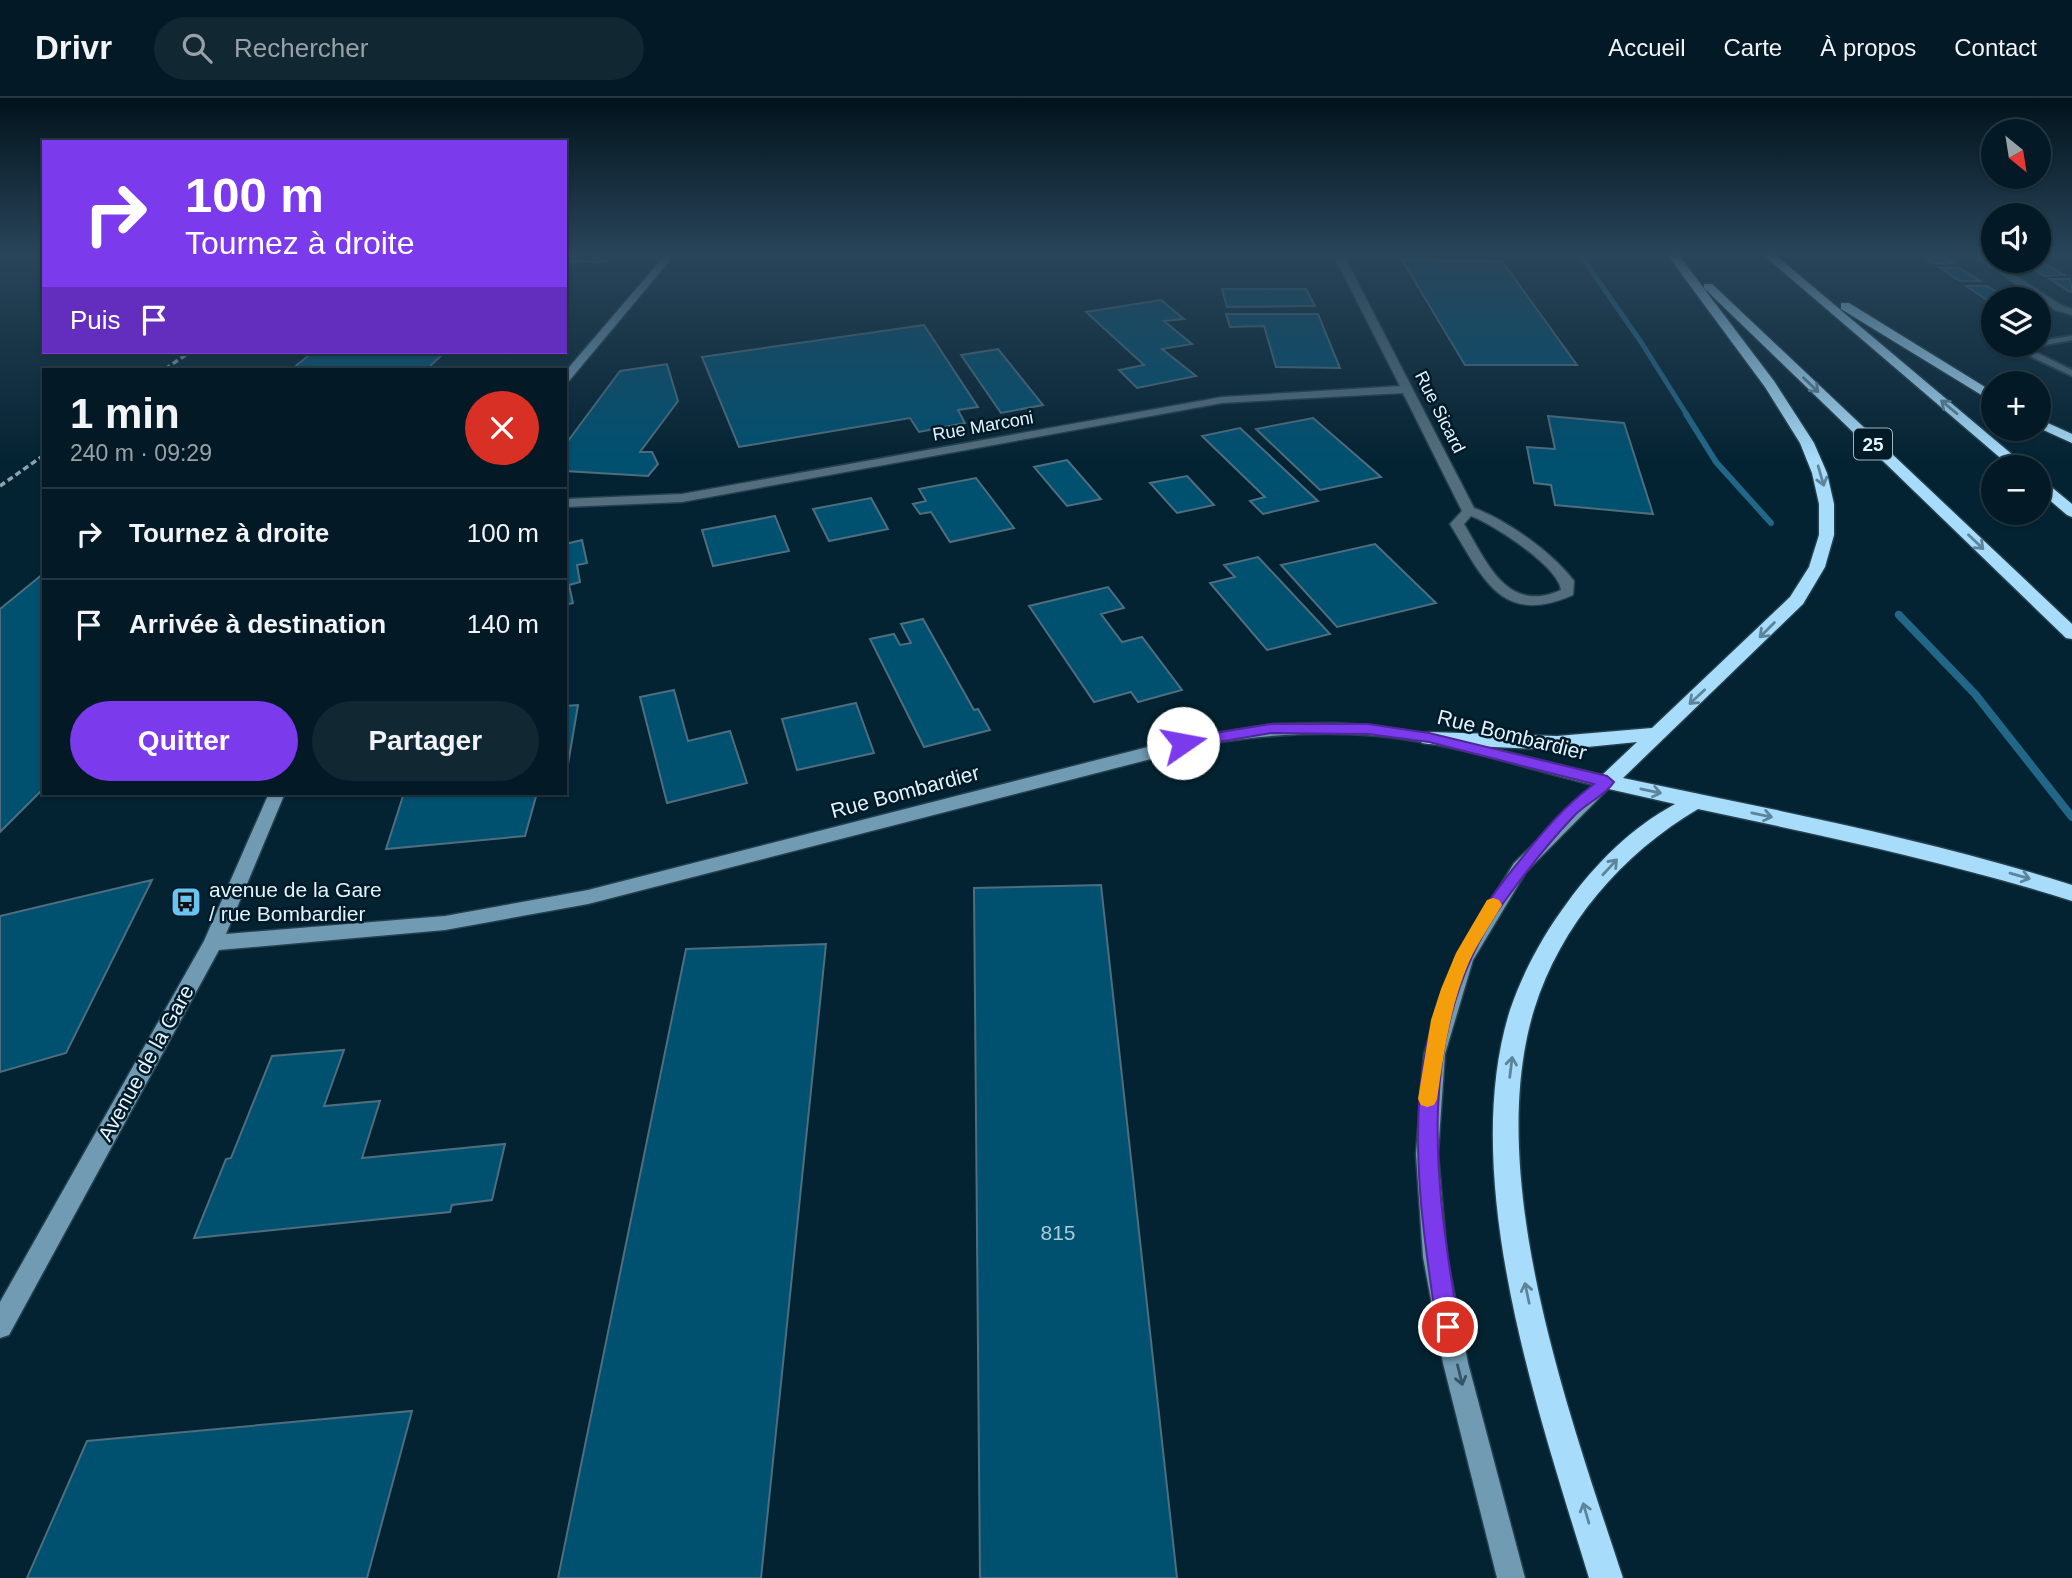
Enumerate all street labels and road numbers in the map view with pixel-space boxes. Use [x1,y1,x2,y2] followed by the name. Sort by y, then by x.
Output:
[1411,368,1469,456] street label: Rue Sicard
[931,407,1035,445] street label: Rue Marconi
[1854,428,1892,460] road number: 25
[1435,705,1589,764] street label: Rue Bombardier
[828,761,982,822] street label: Rue Bombardier
[93,981,198,1145] street label: Avenue de la Gare

